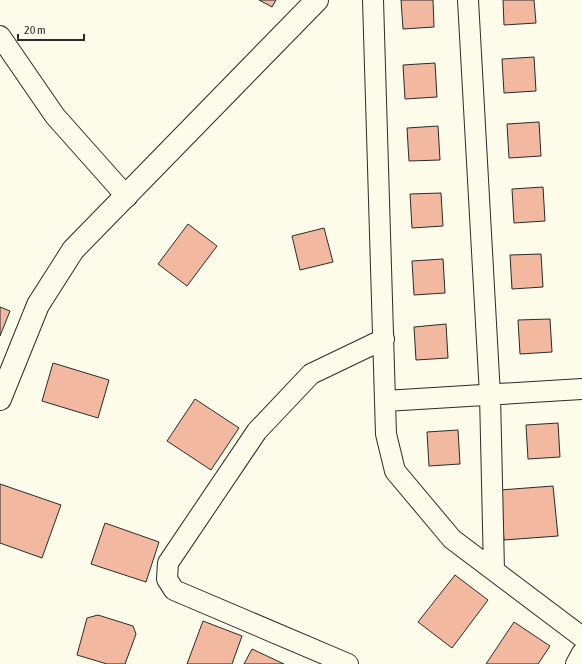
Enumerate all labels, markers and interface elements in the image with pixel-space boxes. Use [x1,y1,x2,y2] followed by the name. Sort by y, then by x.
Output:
[18,16,84,42] scale bar
[24,23,46,37] text: 20 m

